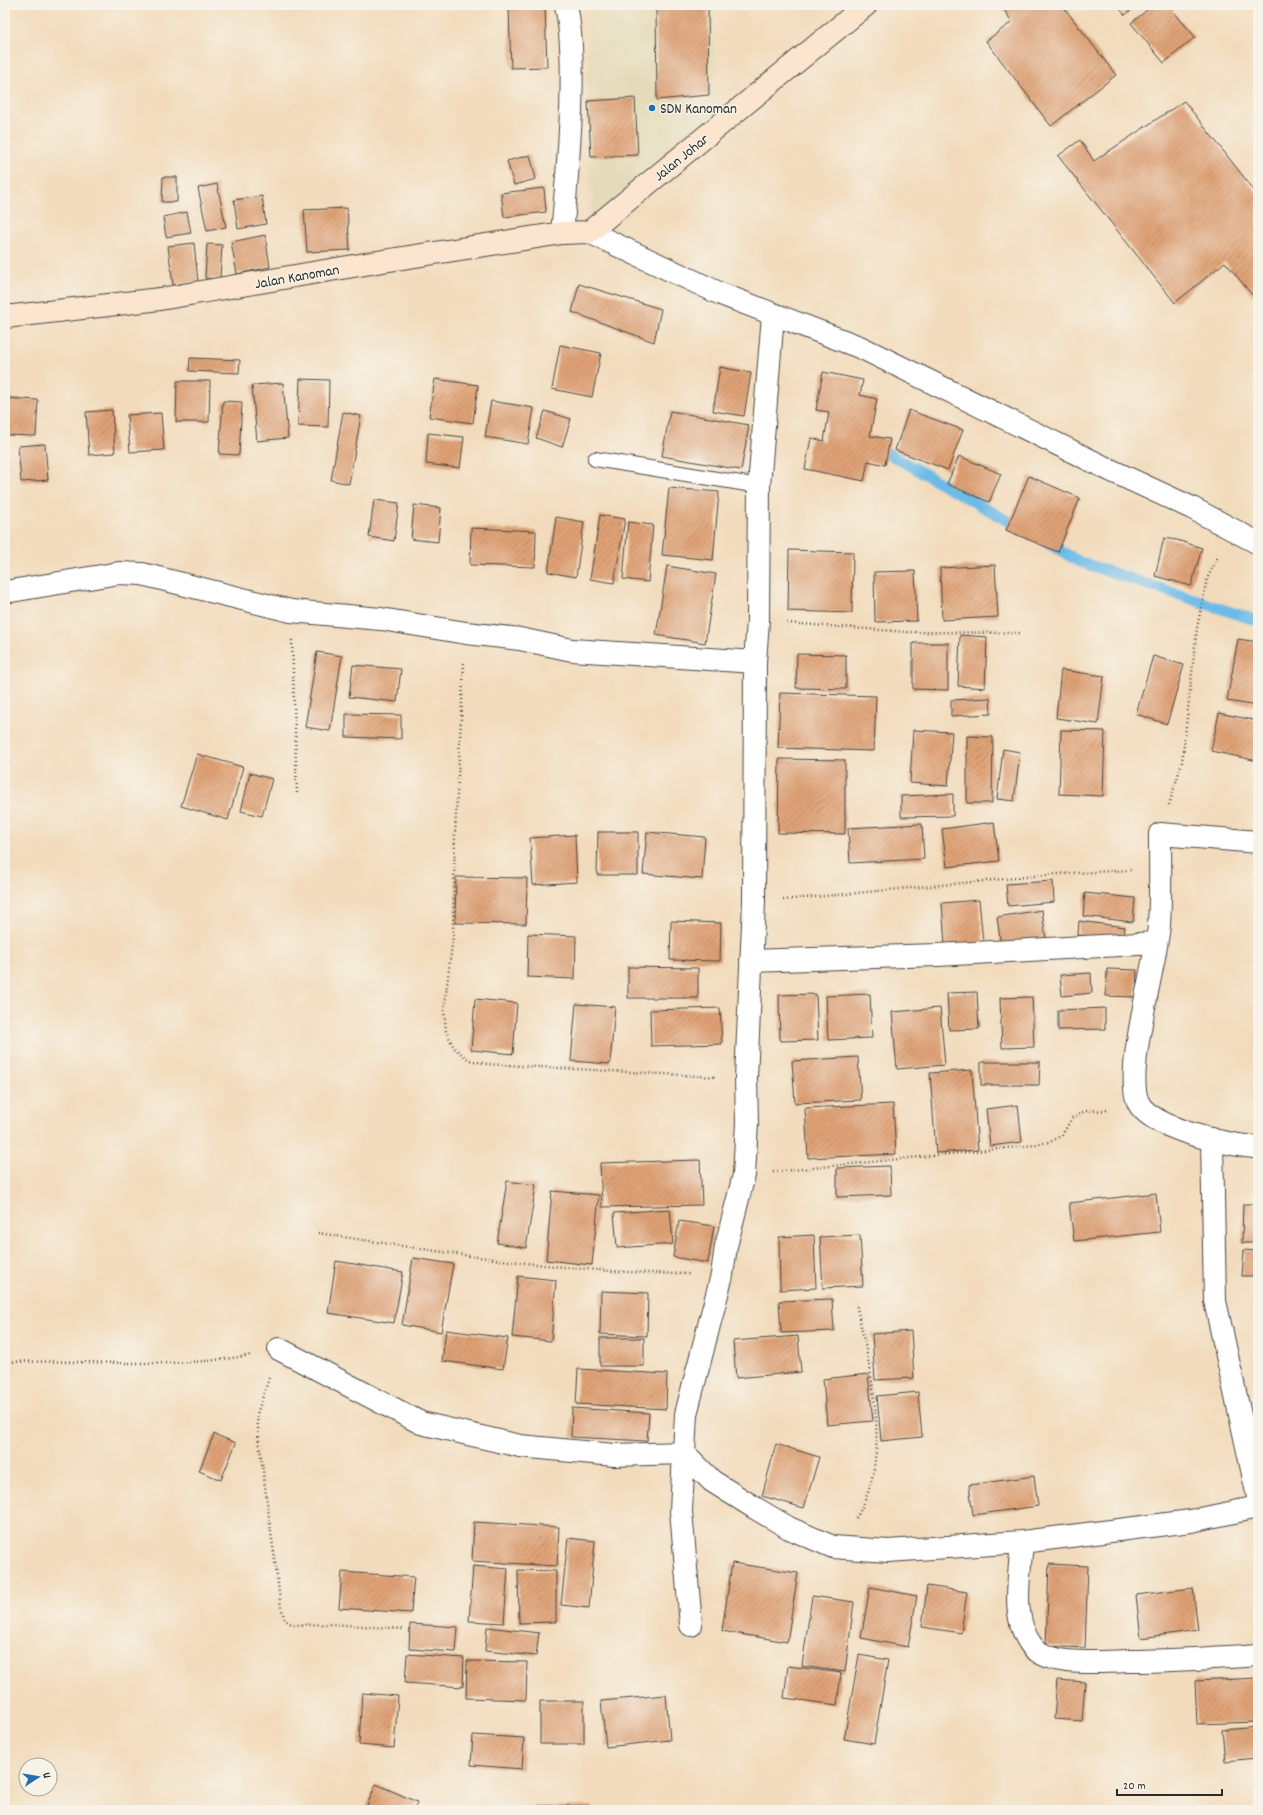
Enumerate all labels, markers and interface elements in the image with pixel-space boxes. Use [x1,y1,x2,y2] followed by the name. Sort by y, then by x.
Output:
[660,99,737,121] place label: SDN Kanoman
[647,103,657,113] marker: SDN Kanoman
[650,129,715,188] street label: Jalan Johar
[253,260,341,296] street label: Jalan Kanoman
[18,1757,58,1797] north arrow
[37,1771,54,1780] text: U
[1117,1771,1222,1797] scale bar
[1123,1778,1146,1795] text: 20 m

